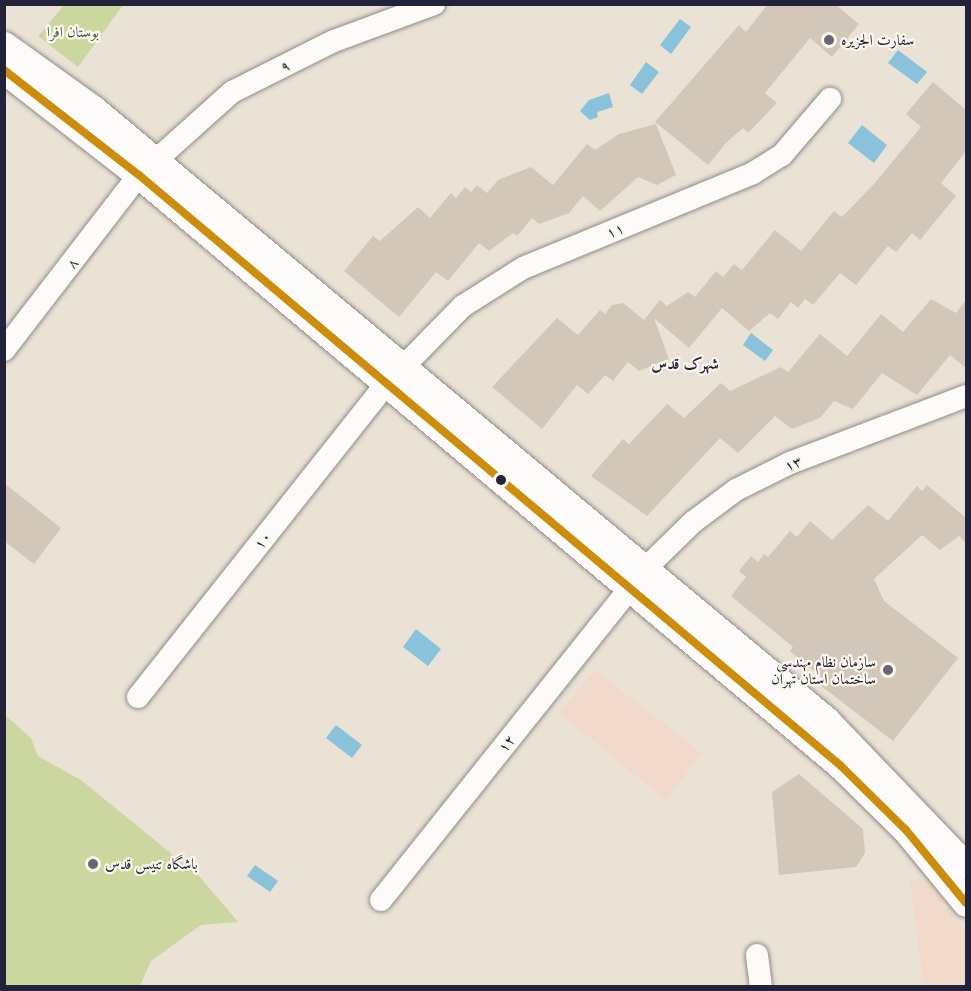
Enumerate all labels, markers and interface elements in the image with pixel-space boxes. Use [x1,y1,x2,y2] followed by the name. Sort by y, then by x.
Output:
[47,23,99,41] park label: بوستان افرا
[841,31,914,49] place label: سفارت الجزیره
[822,33,836,47] marker: سفارت الجزیره
[277,56,293,76] street label: ۹
[603,218,627,242] street label: ۱۱
[62,254,82,272] street label: ۸
[651,353,719,373] district label: شهرک قدس
[781,451,805,475] street label: ۱۳
[495,474,507,486] unlabelled marker
[250,528,274,552] street label: ۱۰
[771,652,876,687] place label: سازمان نظام مهندسی ساختمان استان تهران
[881,663,895,677] marker: سازمان نظام مهندسی ساختمان استان تهران
[493,731,519,755] street label: ۱۲
[105,855,198,873] place label: باشگاه تنیس قدس
[86,857,100,871] marker: باشگاه تنیس قدس

